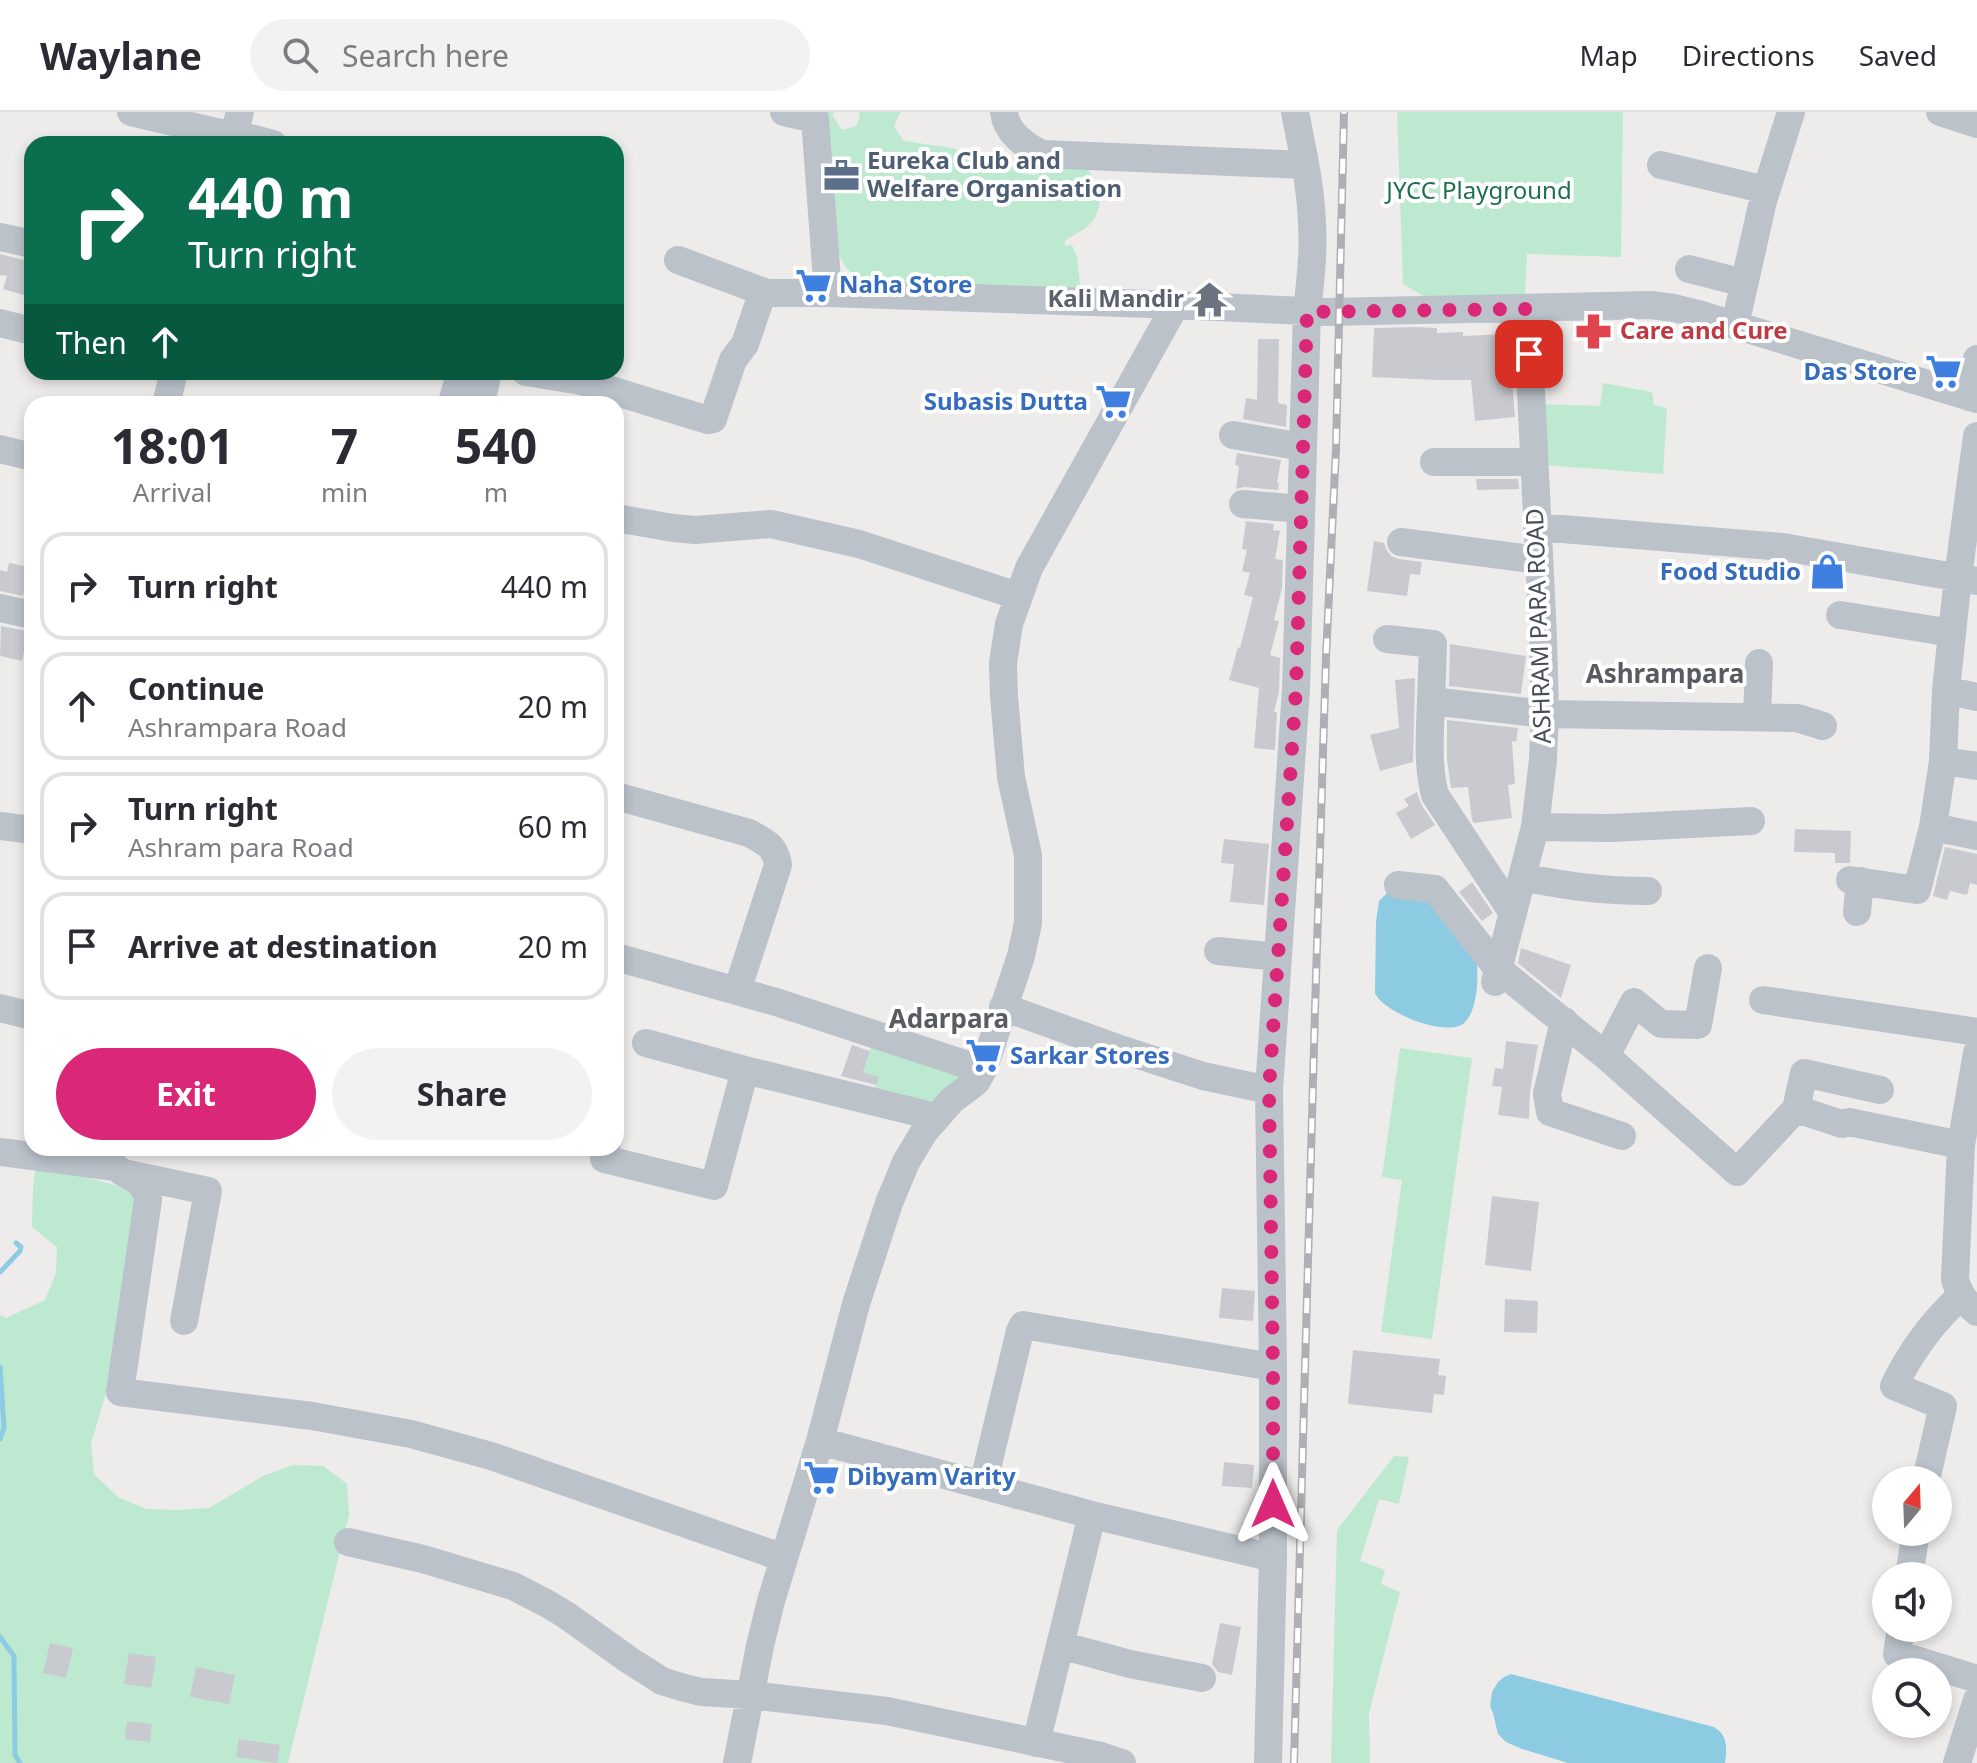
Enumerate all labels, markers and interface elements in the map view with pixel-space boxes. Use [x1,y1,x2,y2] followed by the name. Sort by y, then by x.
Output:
[250,19,810,91] search box
[40,29,202,81] text: Waylane
[278,33,322,77] icon: search
[342,35,509,76] text: Search here
[1579,36,1638,74] text: Map
[1682,36,1815,74] text: Directions
[1859,36,1937,74] text: Saved
[867,143,1122,204] place label: Eureka Club and Welfare Organisation
[822,156,860,194] office icon: Eureka Club and Welfare Organisation
[188,158,353,234] text: 440 m
[56,168,160,272] icon: right
[1384,173,1572,206] park label: JYCC Playground
[188,230,356,279] text: Turn right
[794,266,832,304] supermarket icon: Naha Store
[839,267,972,300] place label: Naha Store
[1191,280,1229,318] temple icon: Kali Mandir
[1047,281,1184,314] place label: Kali Mandir
[1575,312,1613,350] pharmacy icon: Care and Cure
[1620,313,1788,346] place label: Care and Cure
[143,320,187,364] icon: ahead
[1495,320,1563,388] pin
[56,322,127,363] text: Then
[1507,332,1551,376] icon: arrive
[1924,353,1962,391] supermarket icon: Das Store
[1804,354,1917,387] place label: Das Store
[1095,383,1133,421] supermarket icon: Subasis Dutta
[924,384,1088,417] place label: Subasis Dutta
[111,413,234,478] text: 18:01
[331,413,358,478] text: 7
[455,413,537,478] text: 540
[133,474,212,510] text: Arrival
[321,474,368,510] text: min
[484,474,508,510] text: m
[1517,508,1558,744] street label: ASHRAM PARA ROAD
[1808,553,1846,591] shop icon: Food Studio
[1660,554,1801,587] place label: Food Studio
[60,564,104,608] icon: right
[128,566,278,607] text: Turn right
[501,566,588,607] text: 440 m
[1586,655,1744,691] district label: Ashrampara
[128,668,264,709] text: Continue
[60,684,104,728] icon: ahead
[518,686,588,727] text: 20 m
[128,709,347,745] text: Ashrampara Road
[128,788,278,829] text: Turn right
[60,804,104,848] icon: right
[518,806,588,847] text: 60 m
[128,829,354,865] text: Ashram para Road
[60,924,104,968] icon: arrive
[128,926,438,967] text: Arrive at destination
[518,926,588,967] text: 20 m
[889,1000,1009,1036] district label: Adarpara
[965,1037,1003,1075] supermarket icon: Sarkar Stores
[1010,1038,1170,1071] place label: Sarkar Stores
[56,1048,316,1140] button: Exit
[332,1048,592,1140] button: Share
[802,1458,840,1496] supermarket icon: Dibyam Varity
[847,1459,1016,1492] place label: Dibyam Varity
[1231,1462,1315,1546] position arrow
[1872,1466,1952,1546] north arrow
[1872,1466,1952,1738] map controls
[1872,1562,1952,1642] button: sound
[1872,1658,1952,1738] button: search

